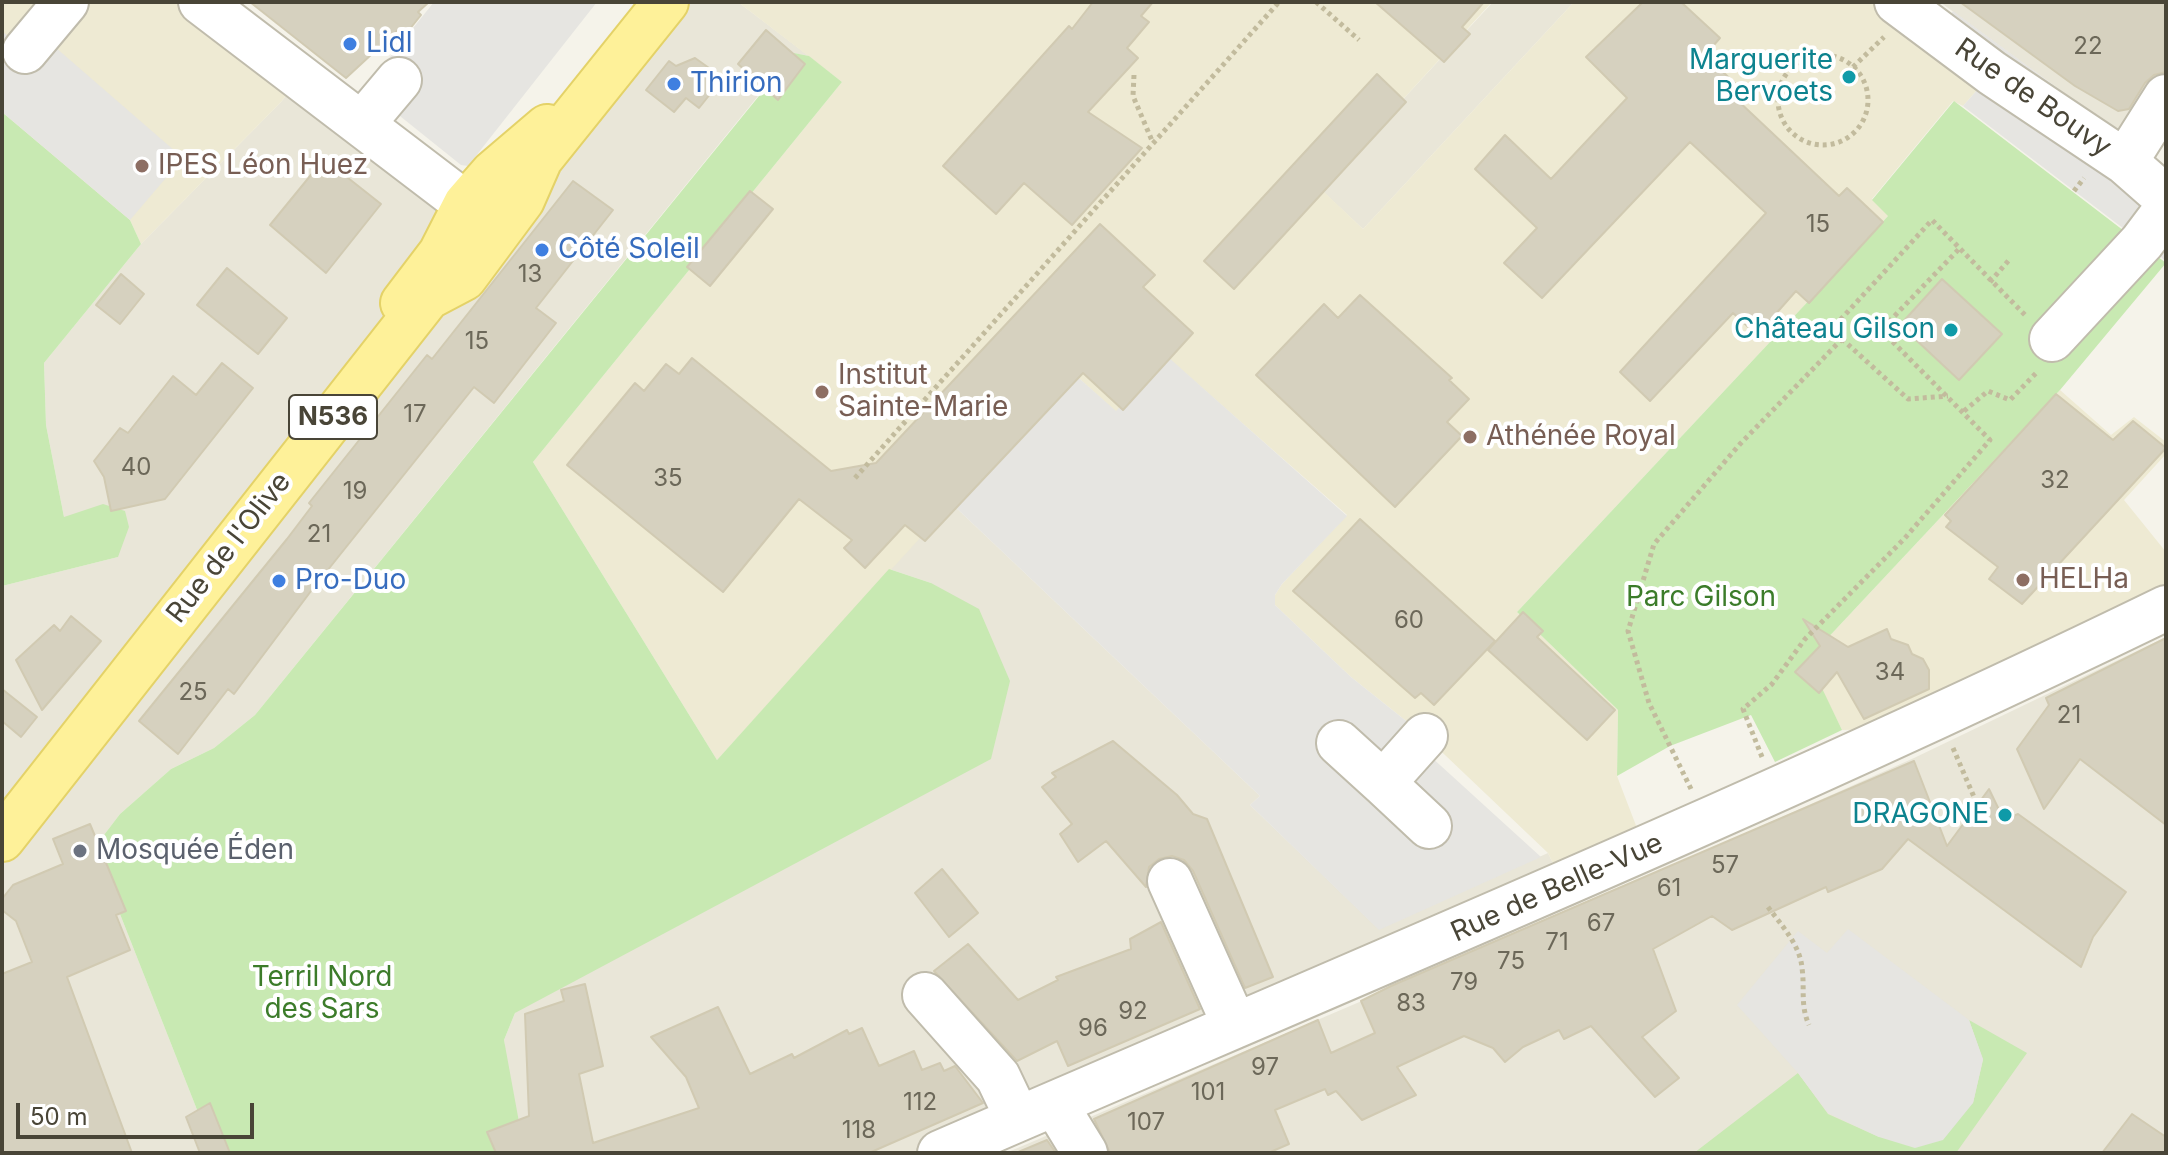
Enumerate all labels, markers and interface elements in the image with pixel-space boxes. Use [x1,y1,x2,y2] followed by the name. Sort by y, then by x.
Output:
[366,27,413,61] place label: Lidl
[1948,32,2118,164] street label: Rue de Bouvy
[2073,33,2103,61] house number: 22
[341,35,359,53] marker: Lidl
[1689,44,1833,110] place label: Marguerite Bervoets
[690,67,783,101] place label: Thirion
[1840,68,1858,86] marker: Marguerite Bervoets
[665,75,683,93] marker: Thirion
[158,149,368,183] place label: IPES Léon Huez
[133,157,151,175] marker: IPES Léon Huez
[1806,211,1830,239] house number: 15
[558,233,700,267] place label: Côté Soleil
[533,241,551,259] marker: Côté Soleil
[518,261,542,289] house number: 13
[1734,313,1935,347] place label: Château Gilson
[1942,321,1960,339] marker: Château Gilson
[465,328,489,356] house number: 15
[838,359,1008,425] place label: Institut Sainte-Marie
[813,383,831,401] marker: Institut Sainte-Marie
[289,395,377,439] road number: N536
[403,401,427,429] house number: 17
[1486,420,1676,454] place label: Athénée Royal
[1461,428,1479,446] marker: Athénée Royal
[121,454,151,482] house number: 40
[653,465,683,493] house number: 35
[160,466,298,630] street label: Rue de l'Olive
[2040,467,2070,495] house number: 32
[343,478,367,506] house number: 19
[307,521,331,549] house number: 21
[2039,563,2129,597] place label: HELHa
[295,564,406,598] place label: Pro-Duo
[2014,571,2032,589] marker: HELHa
[270,572,288,590] marker: Pro-Duo
[1626,581,1776,615] park label: Parc Gilson
[1394,607,1424,635] house number: 60
[1875,659,1905,687] house number: 34
[178,679,208,707] house number: 25
[2057,702,2081,730] house number: 21
[1852,798,1989,832] place label: DRAGONE
[1996,806,2014,824] marker: DRAGONE
[1446,826,1668,950] street label: Rue de Belle-Vue
[96,834,294,868] place label: Mosquée Éden
[71,842,89,860] marker: Mosquée Éden
[1711,852,1739,880] house number: 57
[1657,875,1681,903] house number: 61
[1587,910,1615,938] house number: 67
[1545,929,1569,957] house number: 71
[1497,948,1525,976] house number: 75
[252,961,392,1027] park label: Terril Nord des Sars
[1450,969,1478,997] house number: 79
[1396,990,1426,1018] house number: 83
[1118,998,1148,1026] house number: 92
[1078,1015,1108,1043] house number: 96
[1251,1054,1279,1082] house number: 97
[1191,1079,1225,1107] house number: 101
[20,1087,258,1137] scale bar
[903,1089,937,1117] house number: 112
[30,1102,88,1131] text: 50 m
[1127,1109,1165,1137] house number: 107
[842,1117,876,1145] house number: 118

